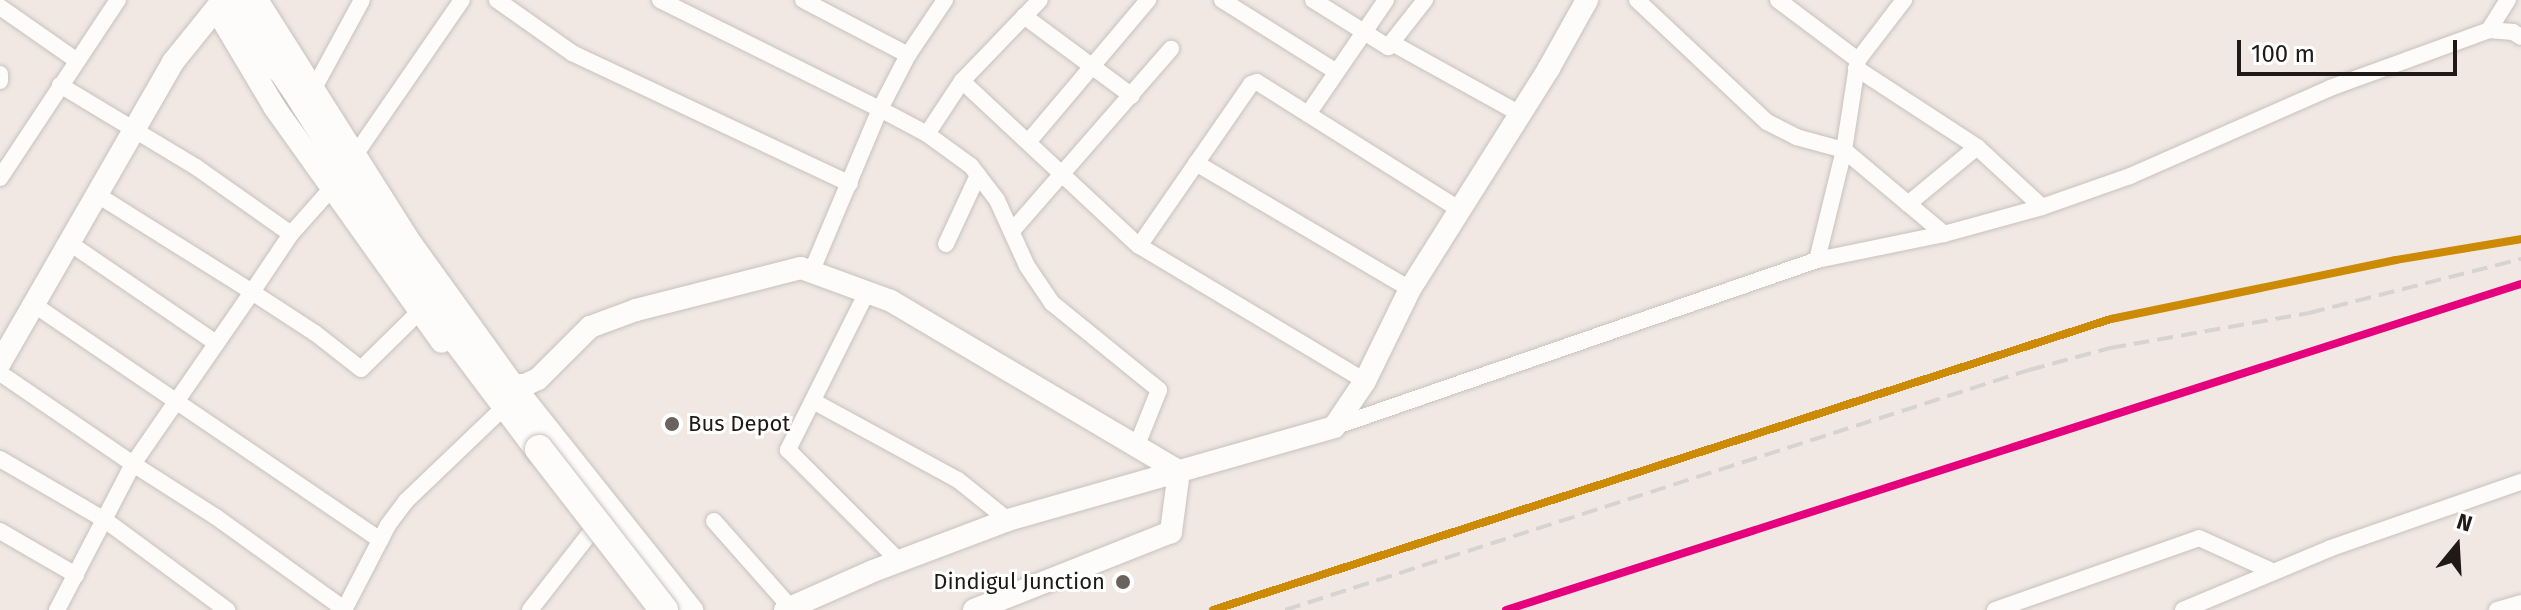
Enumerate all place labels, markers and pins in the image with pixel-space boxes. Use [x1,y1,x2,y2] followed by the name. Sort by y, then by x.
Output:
[688,411,790,437] place label: Bus Depot
[663,415,681,433] marker: Bus Depot
[933,569,1105,595] place label: Dindigul Junction
[1112,571,1134,593] marker: Dindigul Junction

